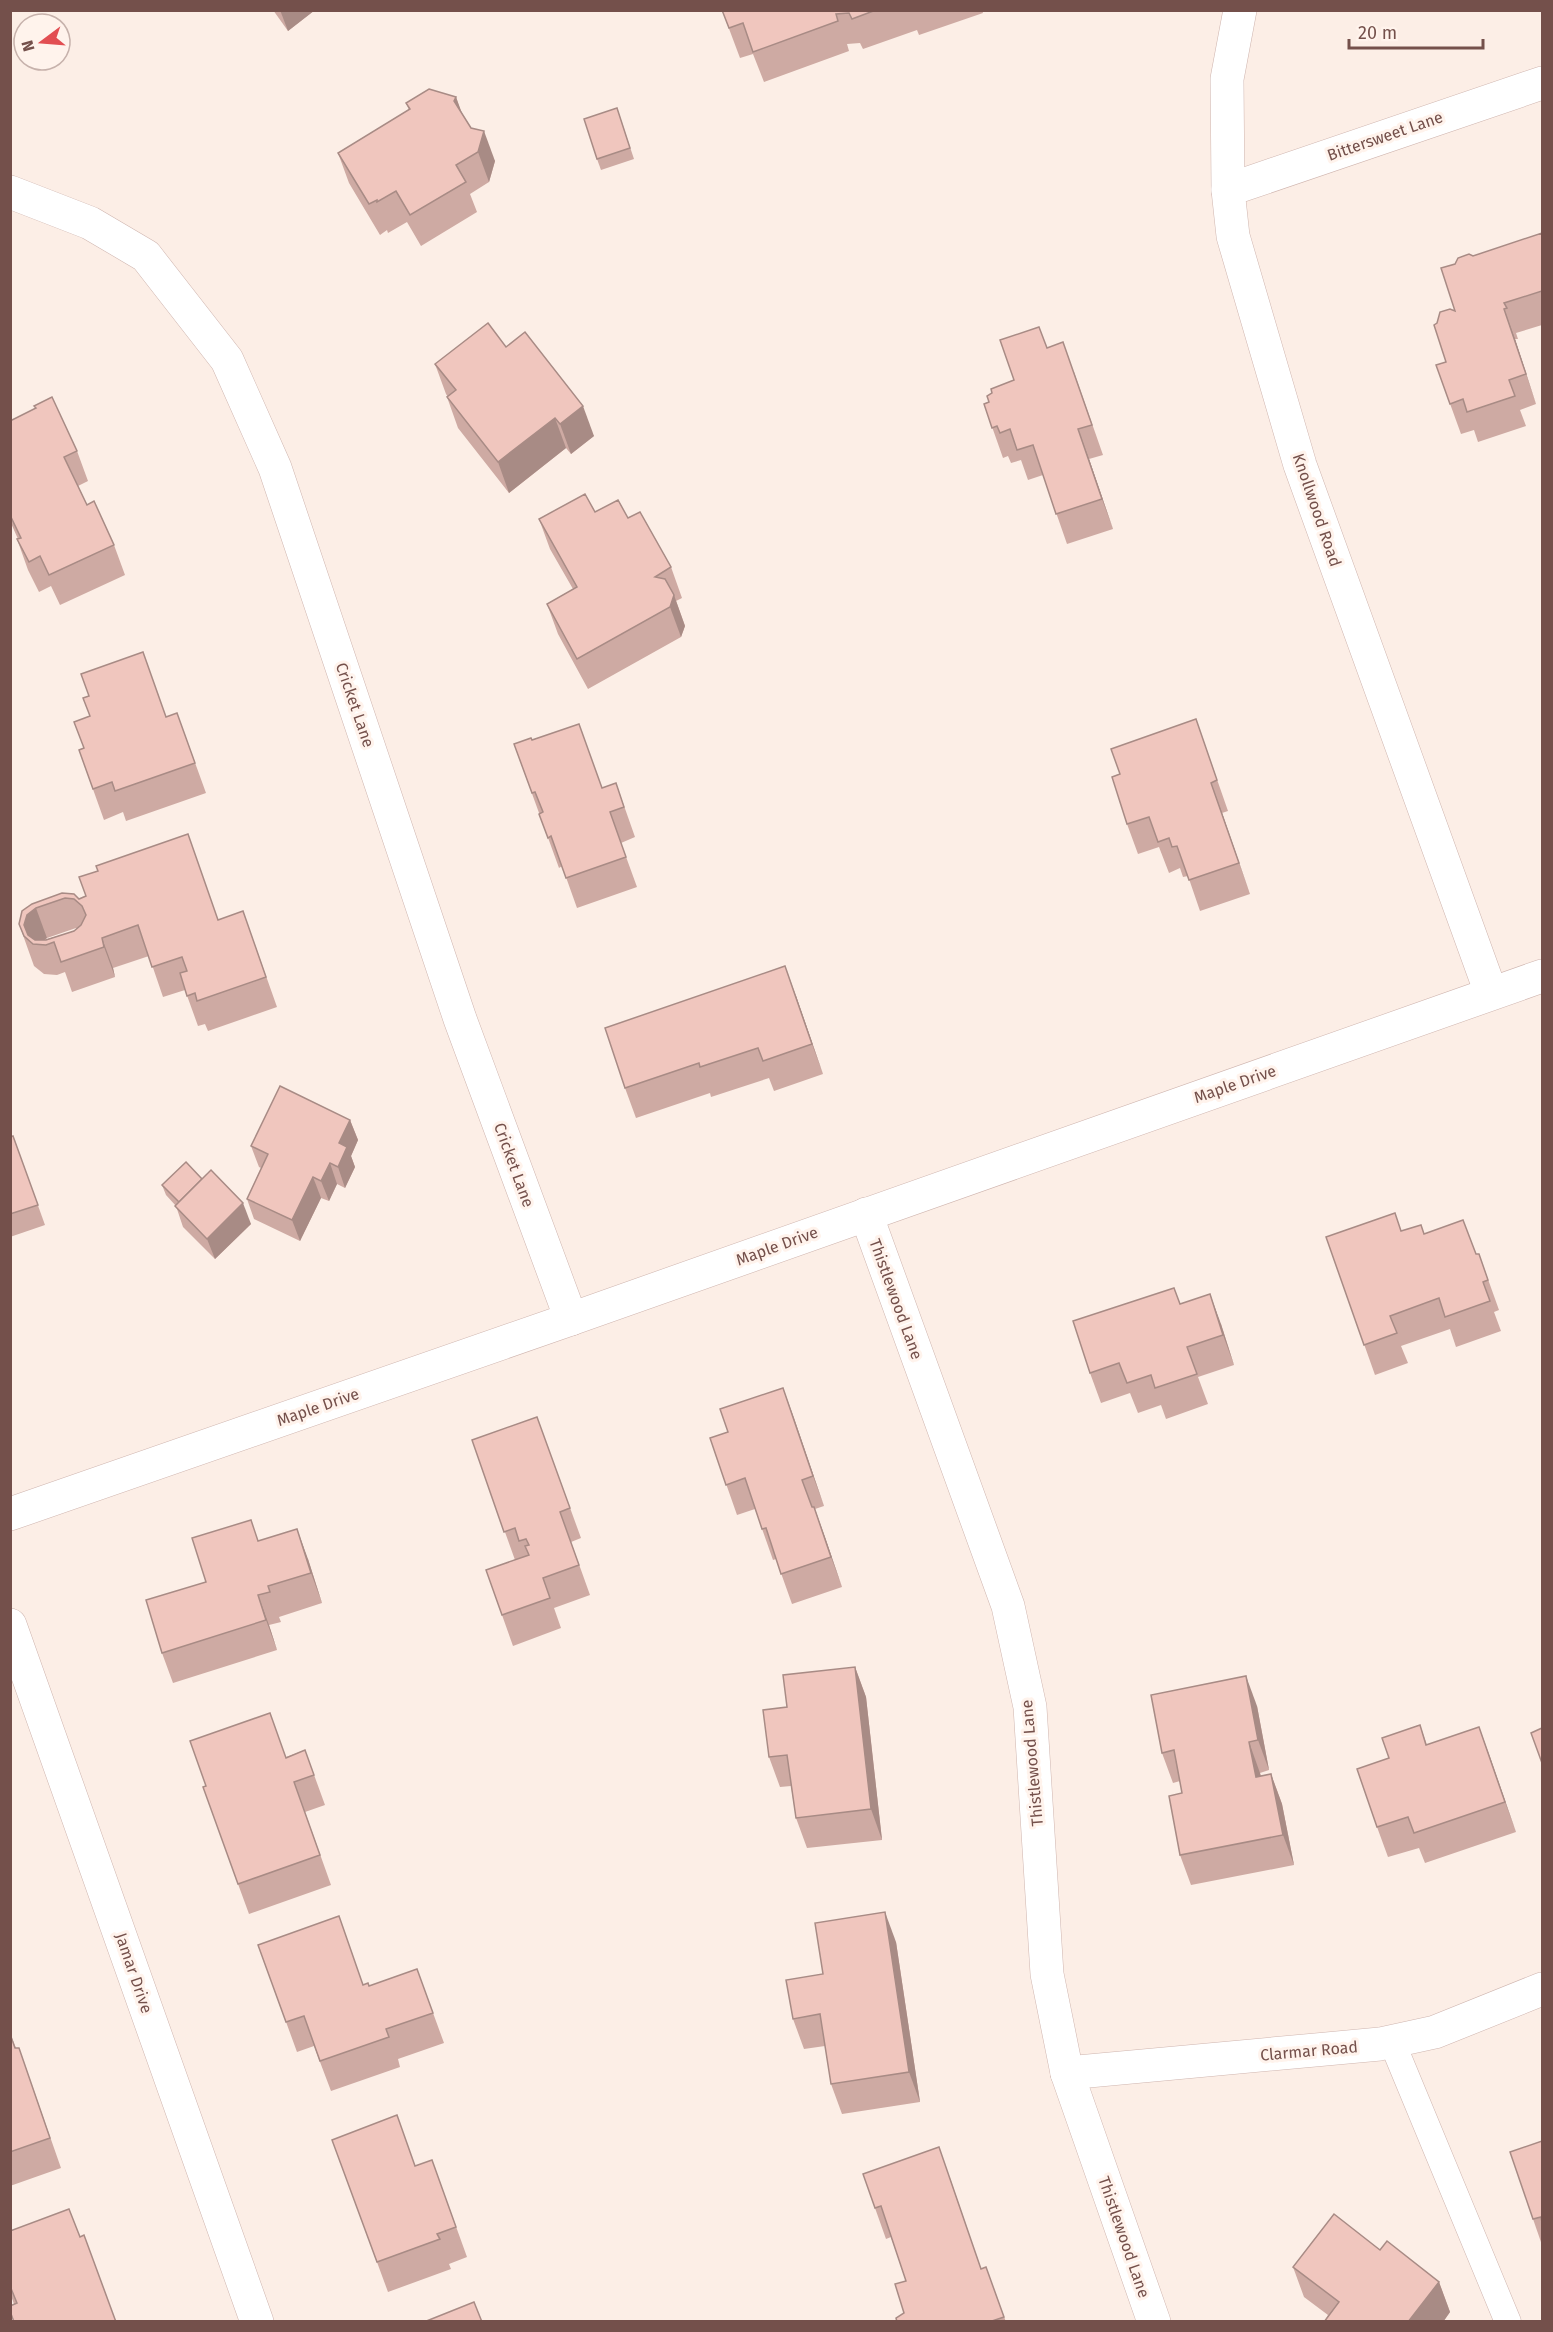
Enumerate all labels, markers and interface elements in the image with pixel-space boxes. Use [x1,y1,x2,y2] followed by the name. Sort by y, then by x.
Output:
[12,12,72,72] north arrow
[1349,12,1482,50] scale bar
[1358,22,1397,44] text: 20 m
[17,38,39,54] text: N
[1325,107,1445,165] street label: Bittersweet Lane
[1289,451,1345,569] street label: Knollwood Road
[332,660,378,750] street label: Cricket Lane
[1191,1061,1279,1107] street label: Maple Drive
[490,1120,538,1210] street label: Cricket Lane
[733,1222,821,1270] street label: Maple Drive
[865,1236,927,1362] street label: Thistlewood Lane
[274,1384,362,1430] street label: Maple Drive
[1017,1699,1047,1827] street label: Thistlewood Lane
[111,1930,157,2016] street label: Jamar Drive
[1259,2037,1359,2065] street label: Clarmar Road
[1094,2174,1154,2300] street label: Thistlewood Lane

